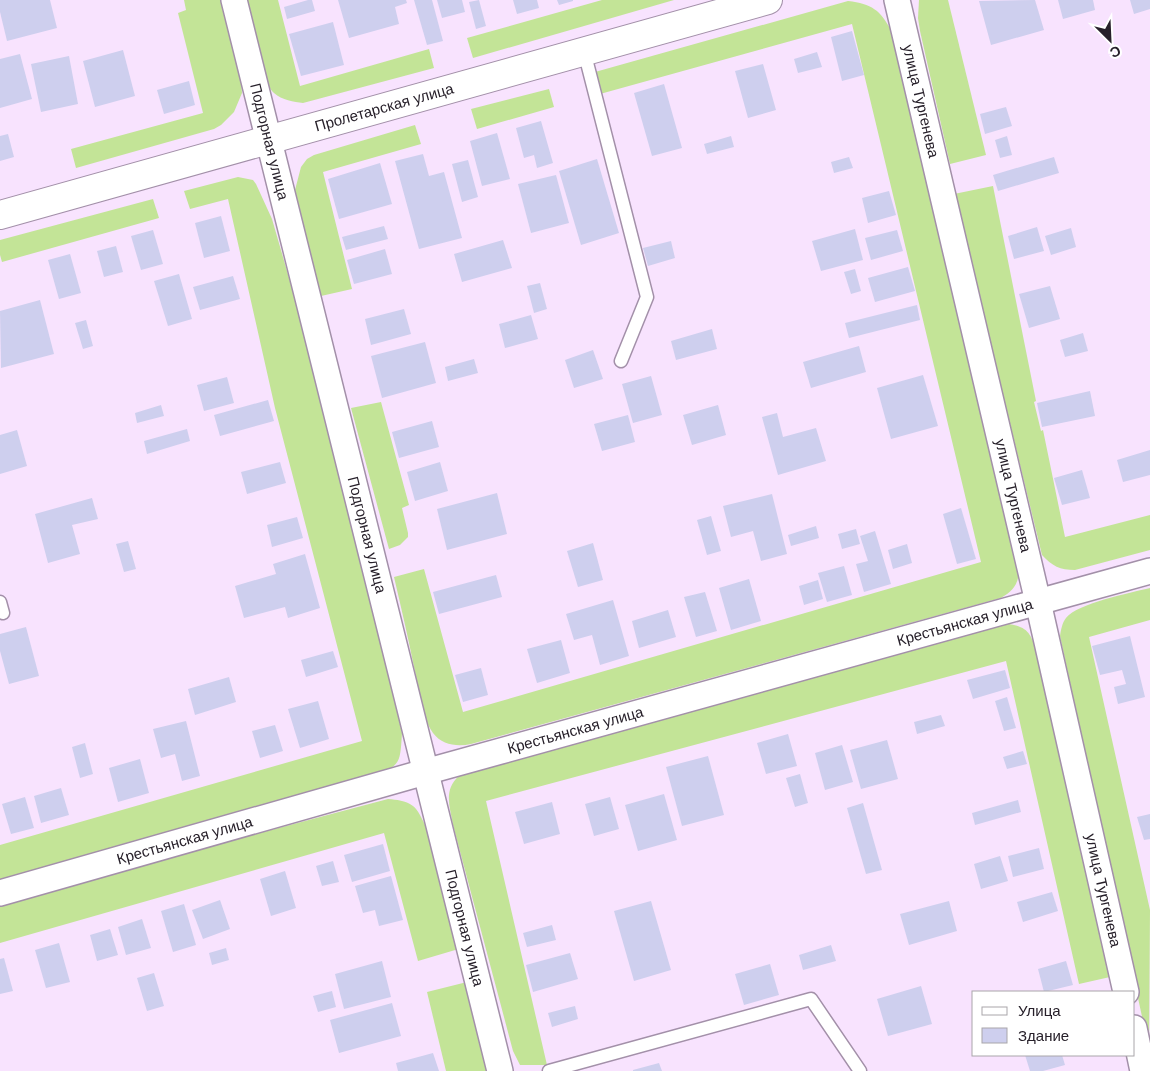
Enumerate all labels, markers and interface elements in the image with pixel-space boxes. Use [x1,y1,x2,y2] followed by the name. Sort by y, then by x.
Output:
[1085,15,1135,65] north arrow
[900,43,943,160] street label: улица Тургенева
[1107,43,1123,61] text: С
[313,79,456,134] street label: Пролетарская улица
[247,81,293,202] street label: Подгорная улица
[992,437,1035,554] street label: улица Тургенева
[345,475,390,595] street label: Подгорная улица
[895,595,1035,649] street label: Крестьянская улица
[505,703,646,757] street label: Крестьянская улица
[115,812,255,867] street label: Крестьянская улица
[1083,832,1125,949] street label: улица Тургенева
[442,868,488,988] street label: Подгорная улица
[972,991,1135,1056] legend
[1018,1002,1061,1019] text: Улица
[1018,1027,1069,1044] text: Здание

